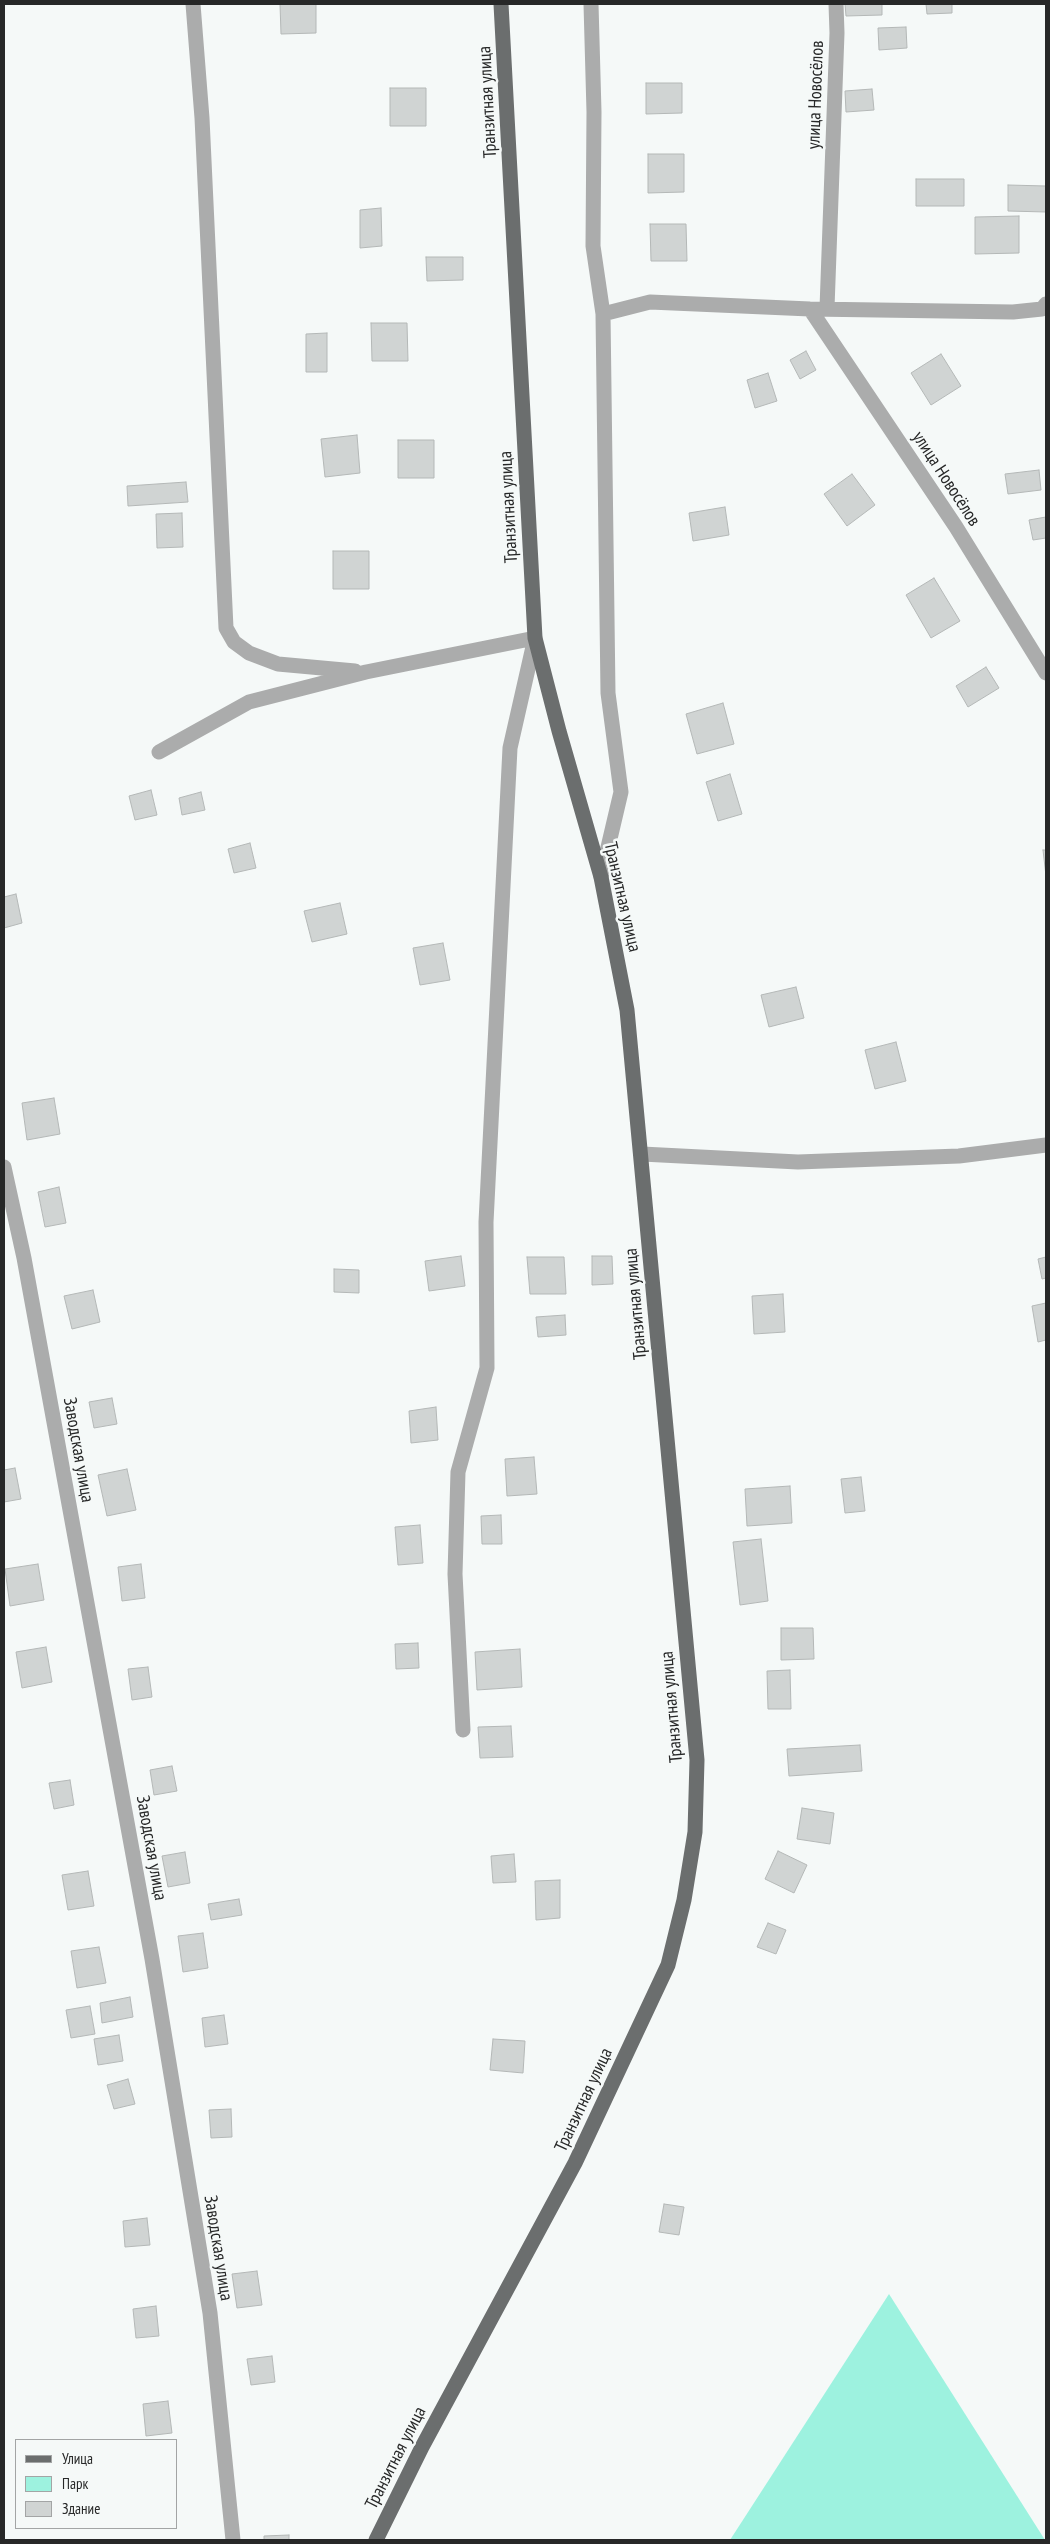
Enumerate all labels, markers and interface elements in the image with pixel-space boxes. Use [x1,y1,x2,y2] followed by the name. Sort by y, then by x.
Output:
[803,40,829,150] street label: улица Новосёлов
[474,46,502,158] street label: Транзитная улица
[907,427,985,531] street label: улица Новосёлов
[495,451,523,563] street label: Транзитная улица
[599,840,645,954] street label: Транзитная улица
[620,1247,652,1361] street label: Транзитная улица
[58,1396,98,1504] street label: Заводская улица
[656,1650,688,1764] street label: Транзитная улица
[131,1794,171,1902] street label: Заводская улица
[551,2045,617,2155] street label: Транзитная улица
[199,2194,237,2302] street label: Заводская улица
[361,2403,431,2513] street label: Транзитная улица
[15,2439,178,2529] legend
[62,2449,93,2468] text: Улица
[62,2474,88,2493] text: Парк
[62,2499,100,2518] text: Здание

